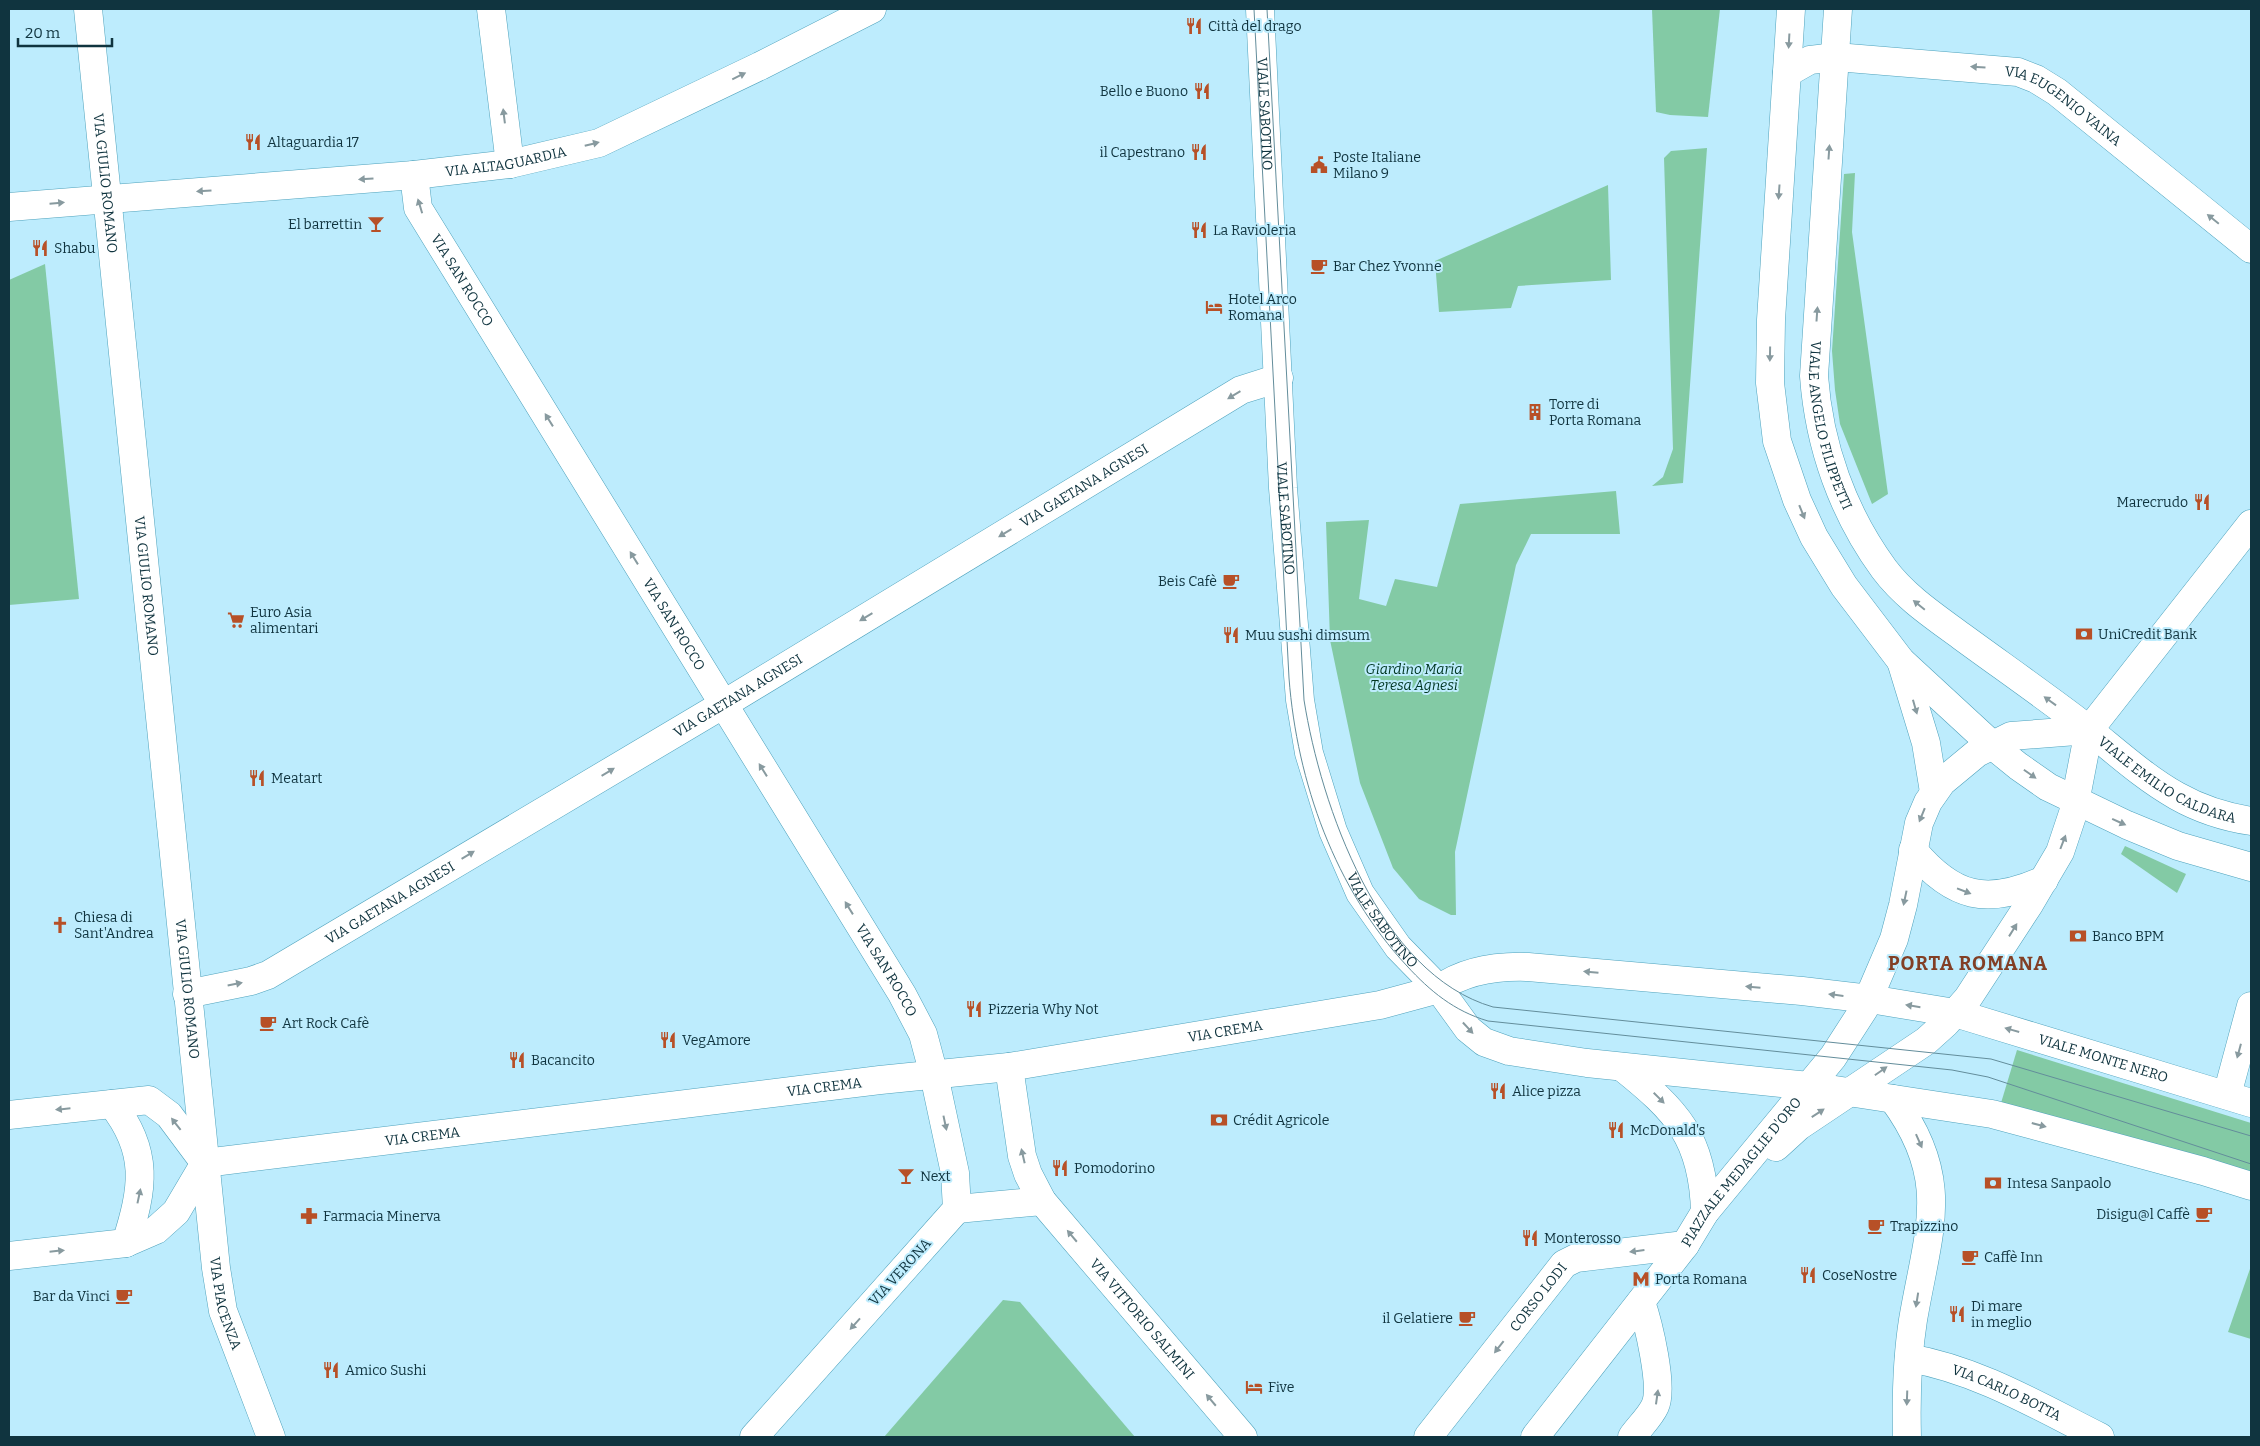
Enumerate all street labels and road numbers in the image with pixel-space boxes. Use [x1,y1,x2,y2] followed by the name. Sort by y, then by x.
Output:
[1254,57,1276,171] street label: VIALE SABOTINO
[2004,62,2125,149] street label: VIA EUGENIO VAINA
[90,112,121,254] street label: VIA GIULIO ROMANO
[444,142,568,180] street label: VIA ALTAGUARDIA
[428,231,497,329] street label: VIA SAN ROCCO
[1805,340,1856,512] street label: VIALE ANGELO FILIPPETTI
[1017,440,1151,531] street label: VIA GAETANA AGNESI
[1273,461,1298,575] street label: VIALE SABOTINO
[131,515,162,657] street label: VIA GIULIO ROMANO
[639,575,709,673] street label: VIA SAN ROCCO
[670,650,805,741] street label: VIA GAETANA AGNESI
[2095,733,2238,827] street label: VIALE EMILIO CALDARA
[322,858,457,948] street label: VIA GAETANA AGNESI
[1343,870,1422,971] street label: VIALE SABOTINO
[172,918,203,1060] street label: VIA GIULIO ROMANO
[852,921,921,1019] street label: VIA SAN ROCCO
[1187,1016,1264,1045] street label: VIA CREMA
[2036,1030,2170,1086] street label: VIALE MONTE NERO
[786,1074,863,1100] street label: VIA CREMA
[1678,1094,1805,1250] street label: PIAZZALE MEDAGLIE D'ORO
[384,1123,461,1149] street label: VIA CREMA
[865,1235,935,1309] street label: VIA VERONA
[1086,1255,1198,1382] street label: VIA VITTORIO SALMINI
[206,1256,245,1352] street label: VIA PIACENZA
[1506,1259,1570,1335] street label: CORSO LODI
[1950,1361,2064,1424] street label: VIA CARLO BOTTA

